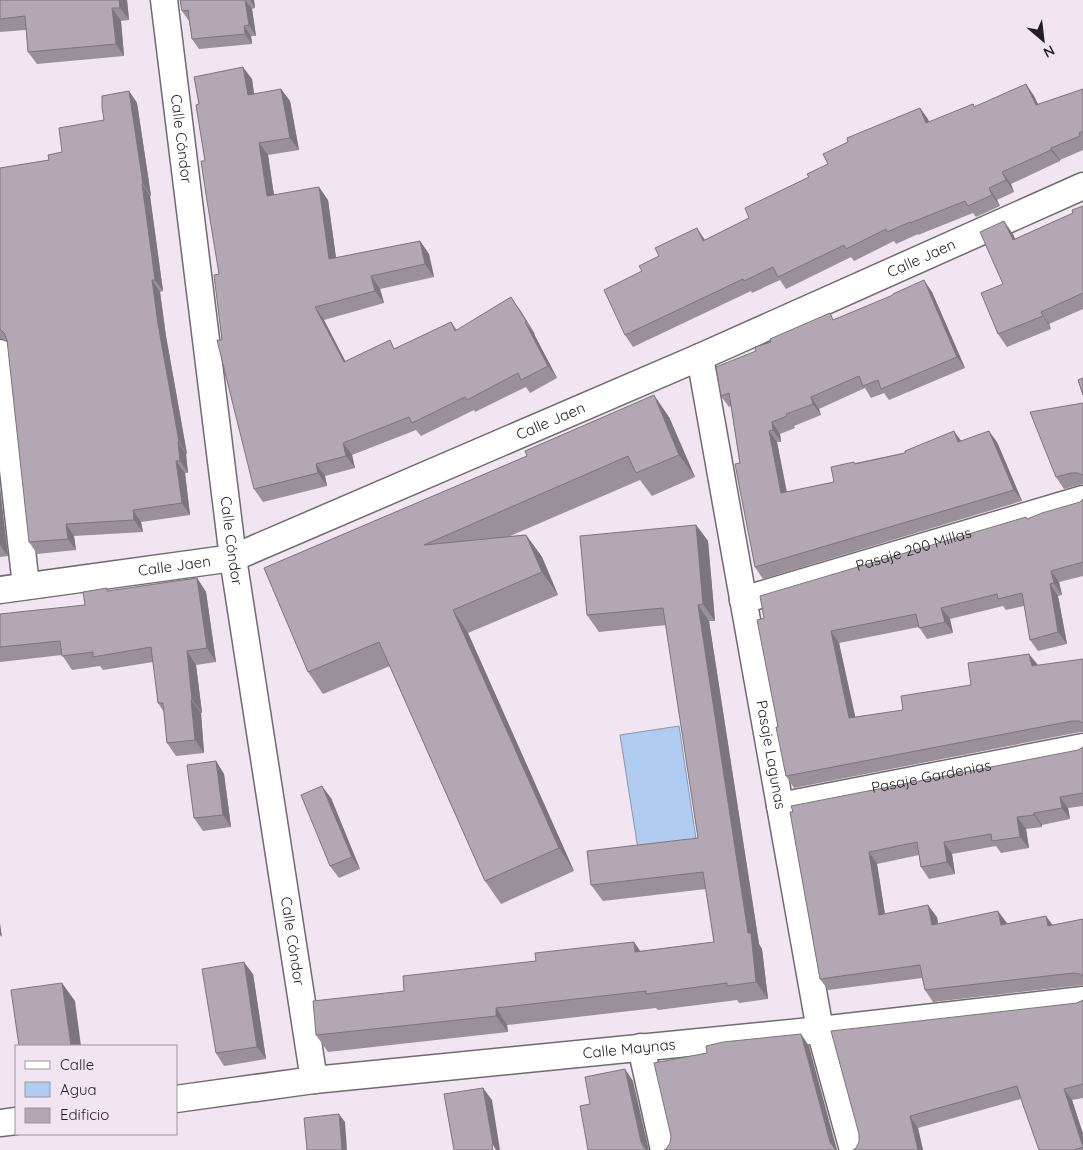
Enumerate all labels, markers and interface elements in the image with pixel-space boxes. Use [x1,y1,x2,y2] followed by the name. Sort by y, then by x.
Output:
[1018,15,1068,65] north arrow
[1040,41,1058,62] text: N
[167,93,197,185] street label: Calle Cóndor
[884,234,958,281] street label: Calle Jaen
[513,398,588,444] street label: Calle Jaen
[216,495,247,587] street label: Calle Cóndor
[853,523,974,575] street label: Pasaje 200 Millas
[137,551,212,580] street label: Calle Jaen
[752,699,790,811] street label: Pasaje Lagunas
[870,755,993,797] street label: Pasaje Gardenias
[277,895,309,987] street label: Calle Cóndor
[582,1034,676,1062] street label: Calle Maynas
[15,1045,178,1135] legend
[60,1055,94,1074] text: Calle
[60,1080,97,1099] text: Agua
[60,1105,109,1124] text: Edificio

